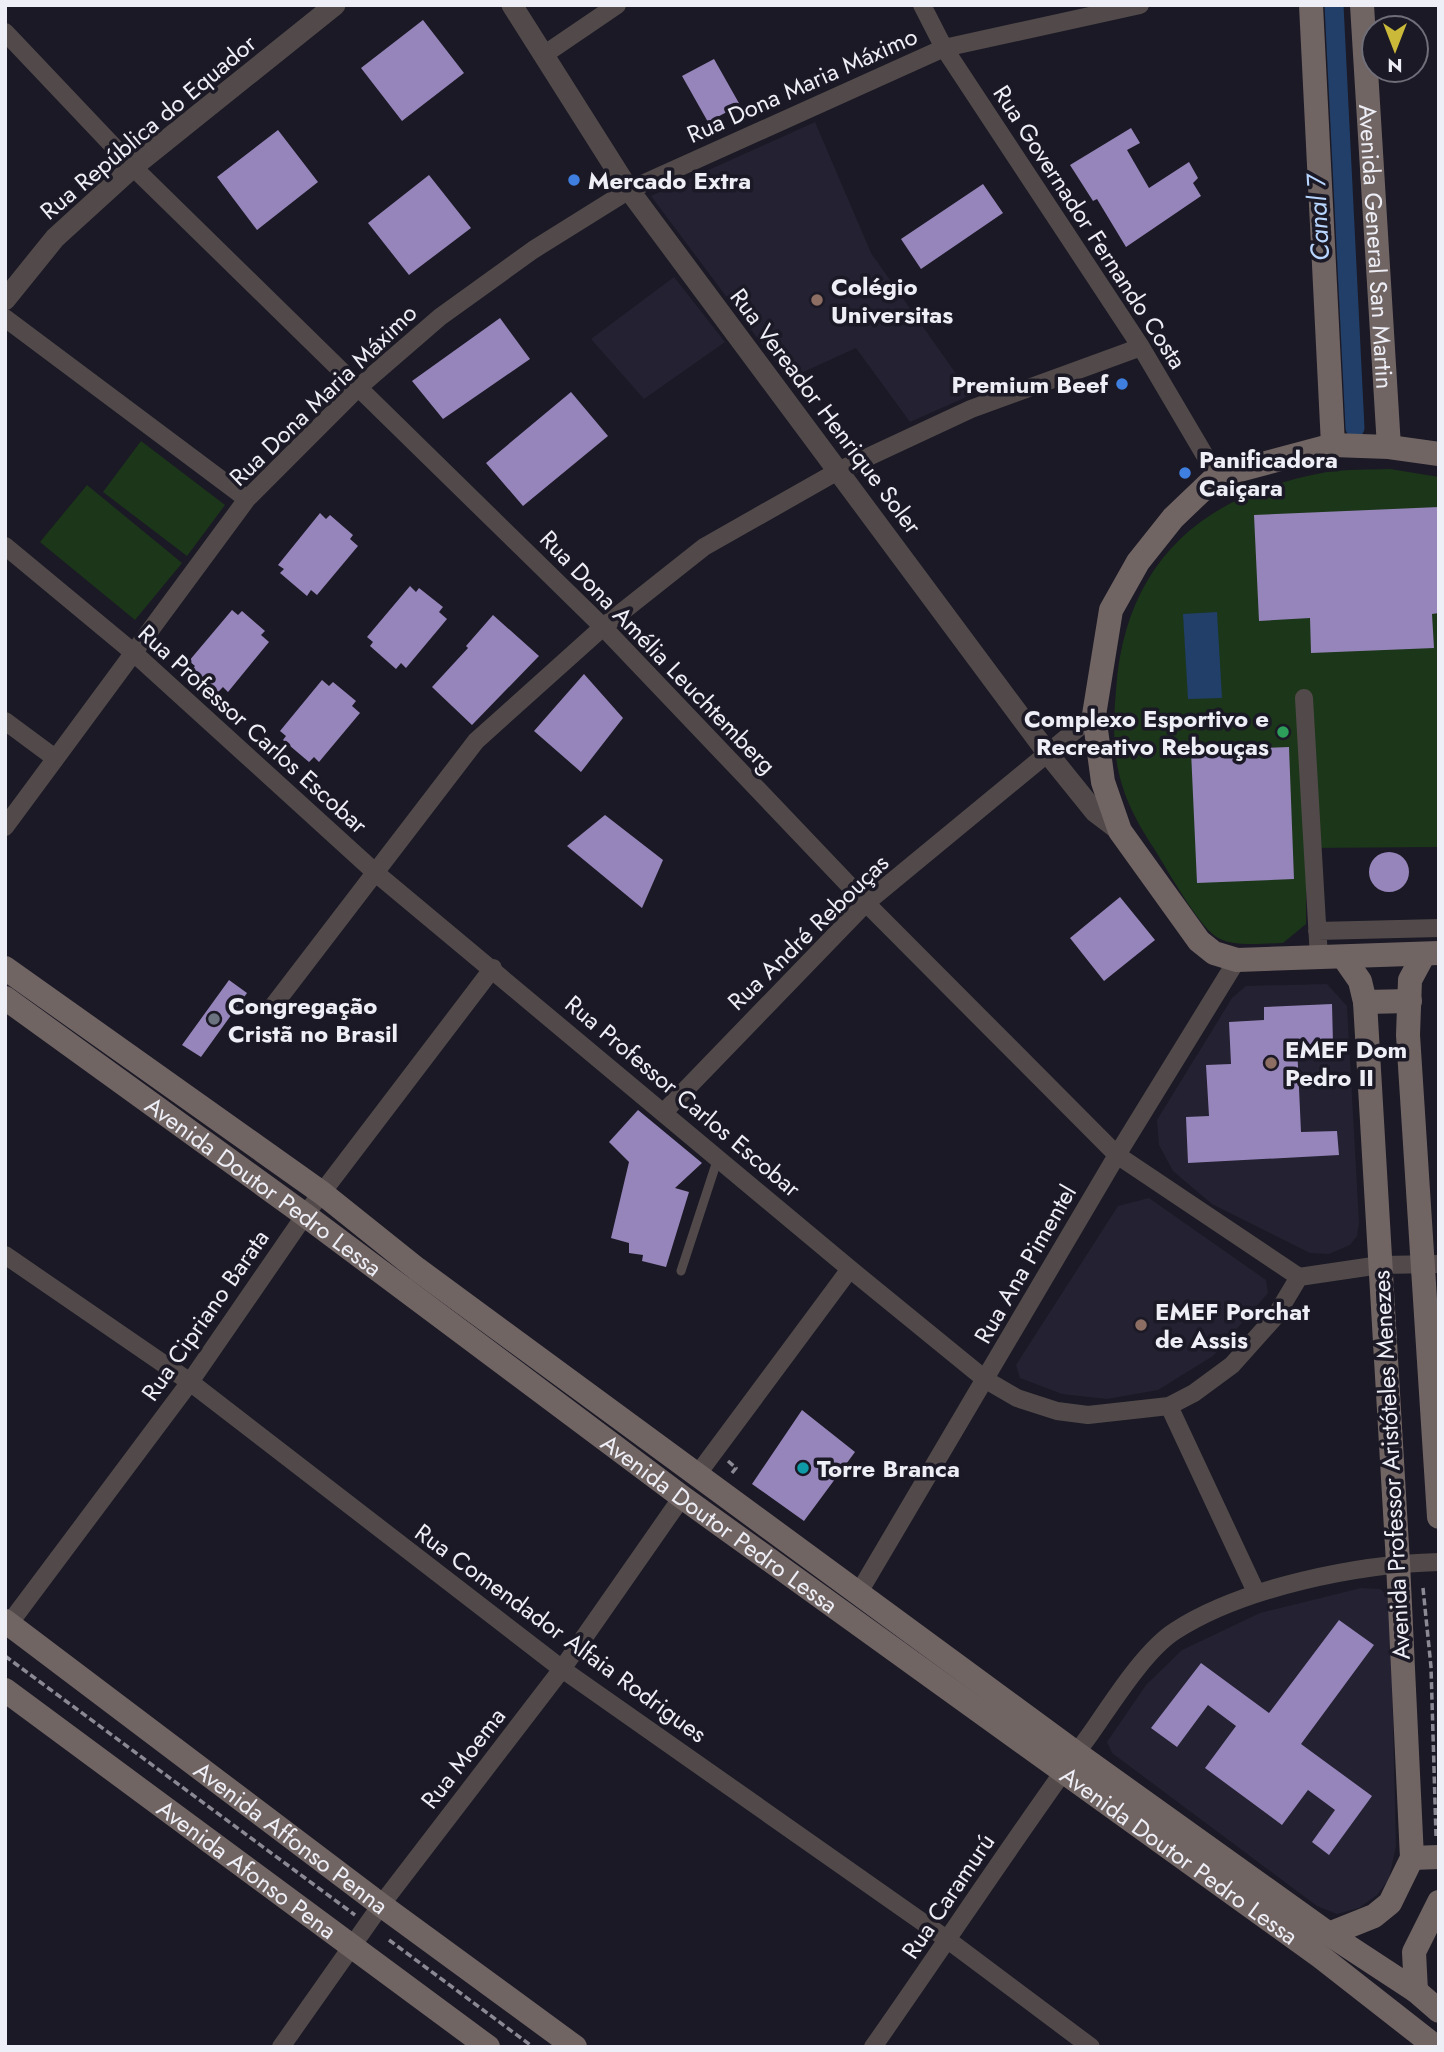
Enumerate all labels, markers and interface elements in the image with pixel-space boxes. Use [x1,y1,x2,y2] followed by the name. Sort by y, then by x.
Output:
[1360,14,1430,84] north arrow
[681,18,923,152] street label: Rua Dona Maria Máximo
[32,26,264,228] street label: Rua República do Equador
[1387,52,1403,79] text: N
[985,78,1195,376] street label: Rua Governador Fernando Costa
[1351,103,1403,390] street label: Avenida General San Martin
[588,163,751,198] place label: Mercado Extra
[1297,171,1339,262] water label: Canal 7
[566,172,582,188] marker: Mercado Extra
[831,269,953,332] place label: Colégio Universitas
[722,281,931,542] street label: Rua Vereador Henrique Soler
[809,292,825,308] marker: Colégio Universitas
[221,296,425,494] street label: Rua Dona Maria Máximo
[952,367,1110,402] place label: Premium Beef
[1114,376,1130,392] marker: Premium Beef
[1199,442,1338,505] place label: Panificadora Caiçara
[1177,465,1193,481] marker: Panificadora Caiçara
[532,522,784,782] street label: Rua Dona Amélia Leuchtemberg
[131,616,376,842] street label: Rua Professor Carlos Escobar
[1024,701,1269,764] place label: Complexo Esportivo e Recreativo Rebouças
[1275,724,1291,740] marker: Complexo Esportivo e Recreativo Rebouças
[720,846,896,1018] street label: Rua André Rebouças
[558,987,809,1206] street label: Rua Professor Carlos Escobar
[228,988,398,1051] place label: Congregação Cristã no Brasil
[206,1011,222,1027] marker: Congregação Cristã no Brasil
[1285,1032,1407,1095] place label: EMEF Dom Pedro II
[1263,1055,1279,1071] marker: EMEF Dom Pedro II
[138,1088,390,1284] street label: Avenida Doutor Pedro Lessa
[965,1178,1085,1350] street label: Rua Ana Pimentel
[133,1222,277,1408] street label: Rua Cipriano Barata
[1363,1269,1419,1661] street label: Avenida Professor Aristóteles Menezes
[1155,1294,1310,1357] place label: EMEF Porchat de Assis
[1133,1317,1149,1333] marker: EMEF Porchat de Assis
[594,1425,845,1621] street label: Avenida Doutor Pedro Lessa
[817,1451,960,1486] place label: Torre Branca
[795,1460,811,1476] marker: Torre Branca
[408,1515,714,1751] street label: Rua Comendador Alfaia Rodrigues
[412,1700,514,1816] street label: Rua Moema
[187,1752,396,1922] street label: Avenida Affonso Penna
[1053,1757,1306,1953] street label: Avenida Doutor Pedro Lessa
[150,1791,344,1947] street label: Avenida Afonso Pena
[893,1826,1003,1966] street label: Rua Caramurú

